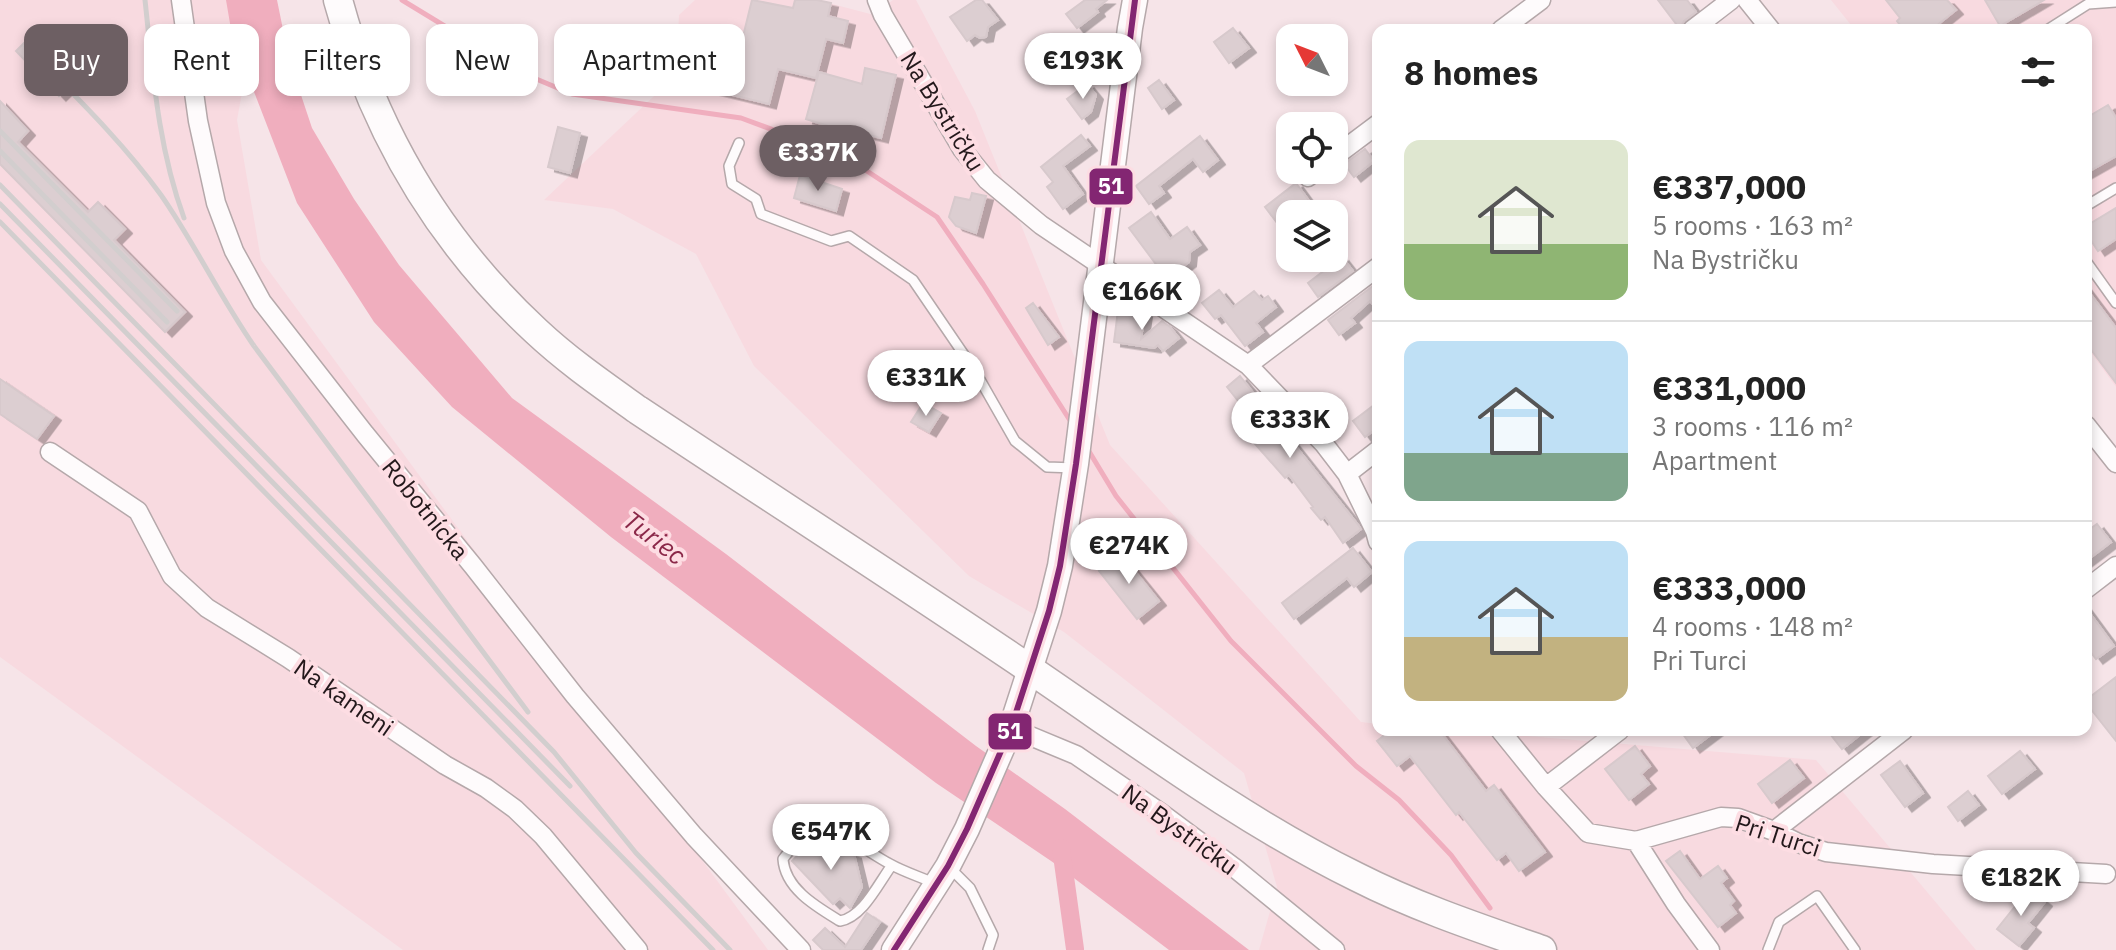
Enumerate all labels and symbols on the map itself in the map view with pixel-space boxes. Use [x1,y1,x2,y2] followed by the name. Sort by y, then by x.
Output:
[1276,24,1348,96] north arrow
[1027,33,1139,101] pin: €193K
[893,45,993,177] street label: Na Bystričku
[762,125,874,193] pin: €337K
[1088,167,1134,206] line badge: 51
[1098,171,1124,200] text: 51
[1086,264,1198,332] pin: €166K
[870,350,982,418] pin: €331K
[1234,392,1346,460] pin: €333K
[375,452,477,566] street label: Robotnícka
[617,502,693,572] water label: Turiec
[1073,518,1185,586] pin: €274K
[288,651,400,743] street label: Na kameni
[987,712,1033,751] line badge: 51
[997,716,1023,745] text: 51
[1116,776,1244,882] street label: Na Bystričku
[775,804,887,872] pin: €547K
[1731,806,1825,864] street label: Pri Turci
[1965,850,2077,918] pin: €182K

